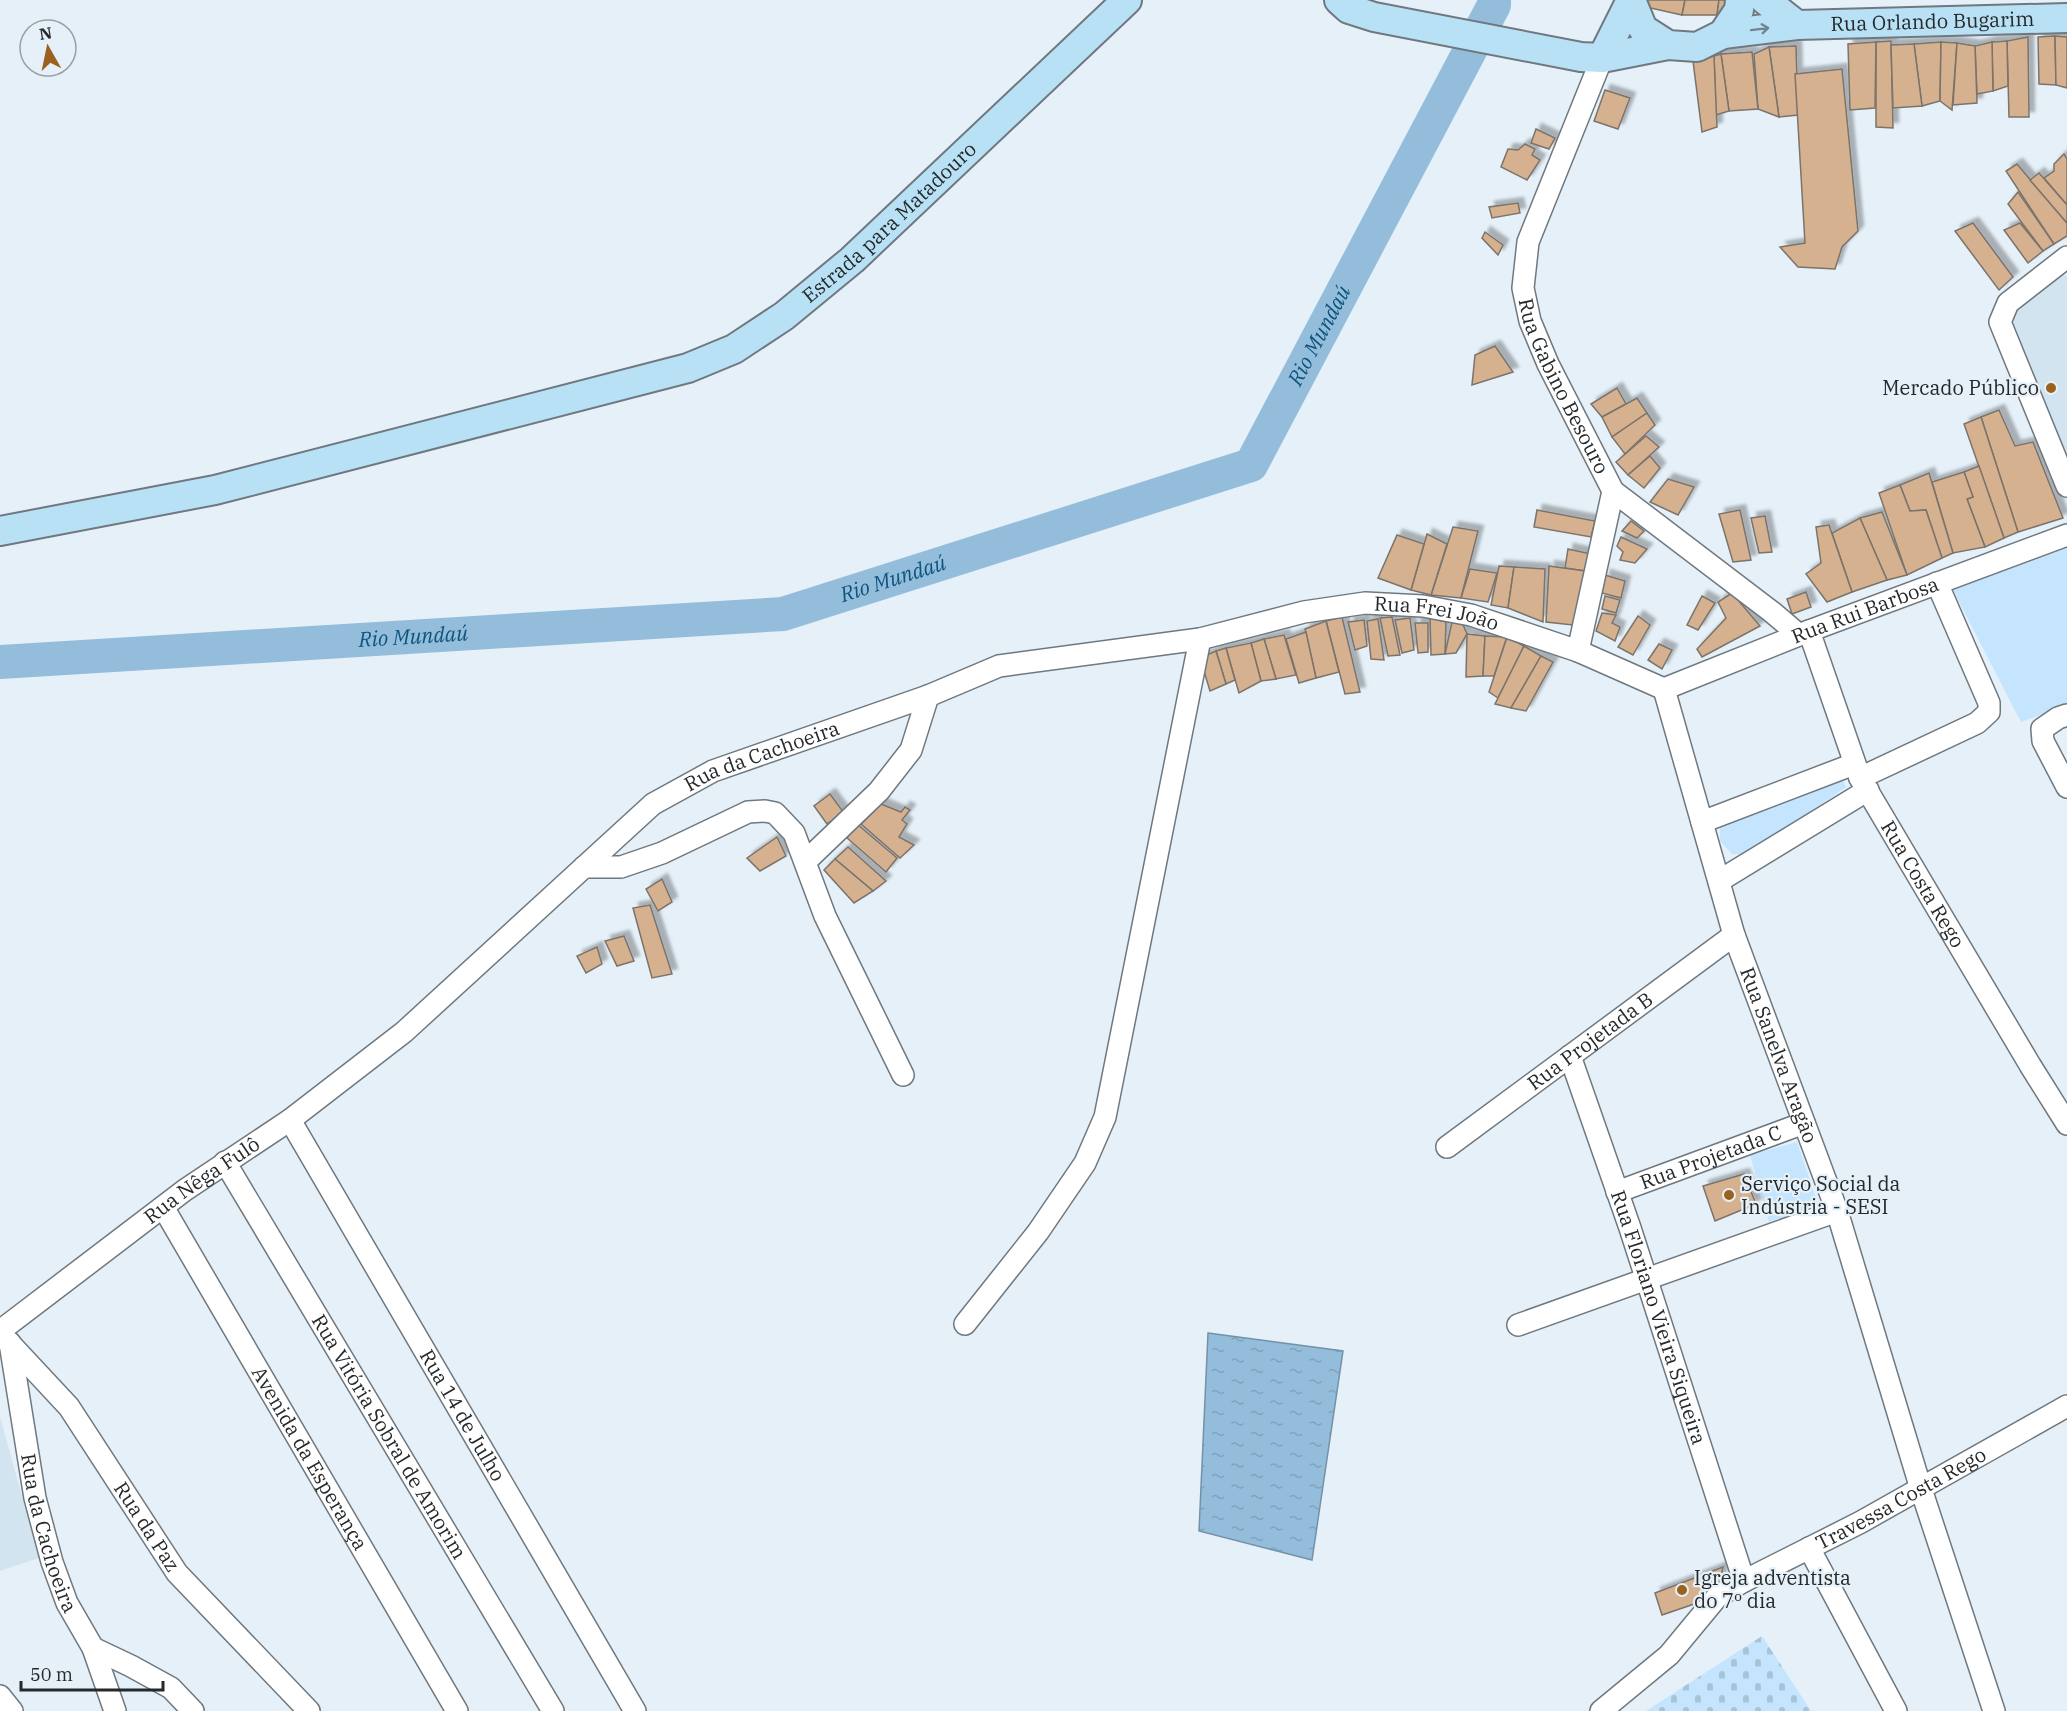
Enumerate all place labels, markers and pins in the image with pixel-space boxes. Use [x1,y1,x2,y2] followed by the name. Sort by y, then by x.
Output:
[1882,374,2039,401] place label: Mercado Público
[2044,381,2058,395] marker: Mercado Público
[1741,1170,1901,1220] place label: Serviço Social da Indústria - SESI
[1722,1188,1736,1202] marker: Serviço Social da Indústria - SESI
[1694,1564,1851,1614] place label: Igreja adventista do 7º dia
[1675,1583,1689,1597] marker: Igreja adventista do 7º dia

